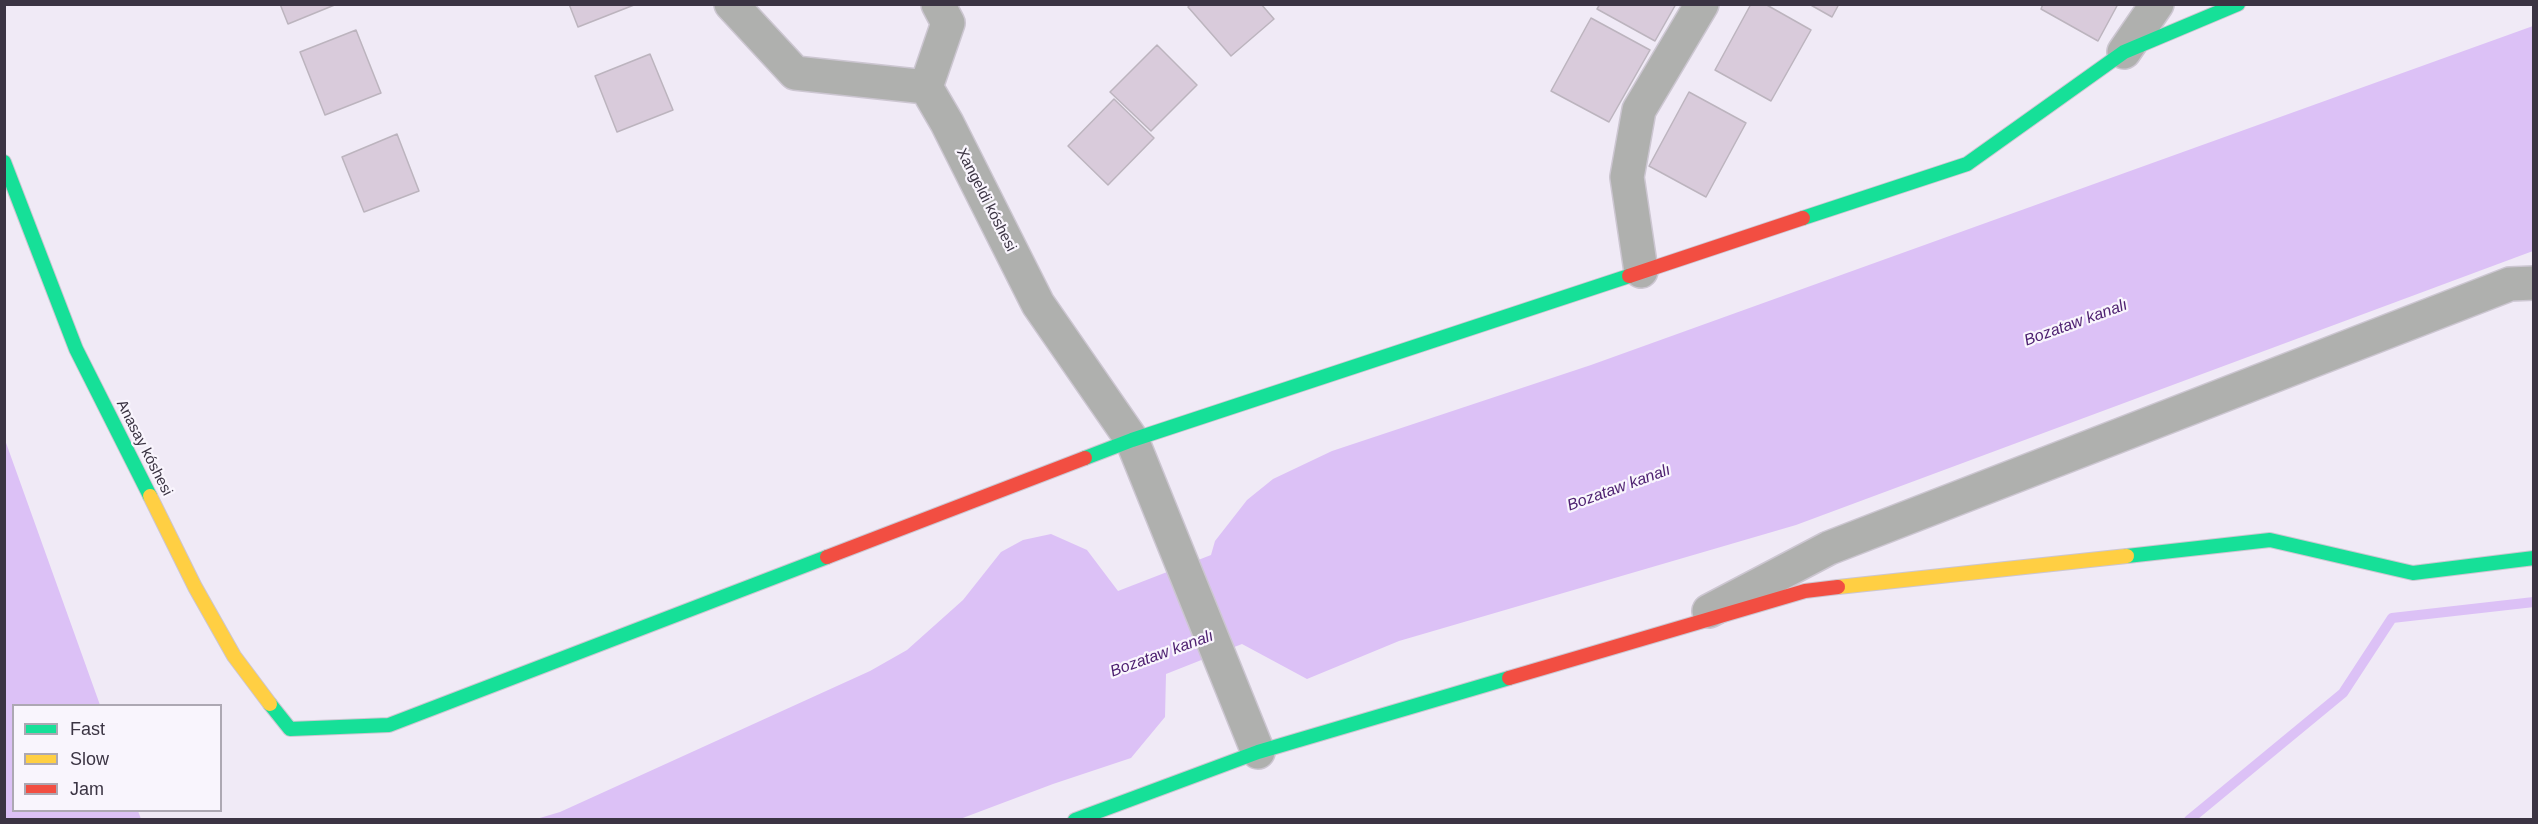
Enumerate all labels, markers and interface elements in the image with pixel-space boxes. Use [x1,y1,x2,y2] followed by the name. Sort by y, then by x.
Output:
[952,145,1020,255] street label: Xangeldi kóshesi
[2022,295,2130,351] water label: Bozataw kanalı
[112,397,176,499] street label: Anasay kóshesi
[1565,460,1673,516] water label: Bozataw kanalı
[1108,626,1216,682] water label: Bozataw kanalı
[12,704,222,812] legend
[70,719,105,739] text: Fast
[70,749,109,769] text: Slow
[70,779,104,799] text: Jam

